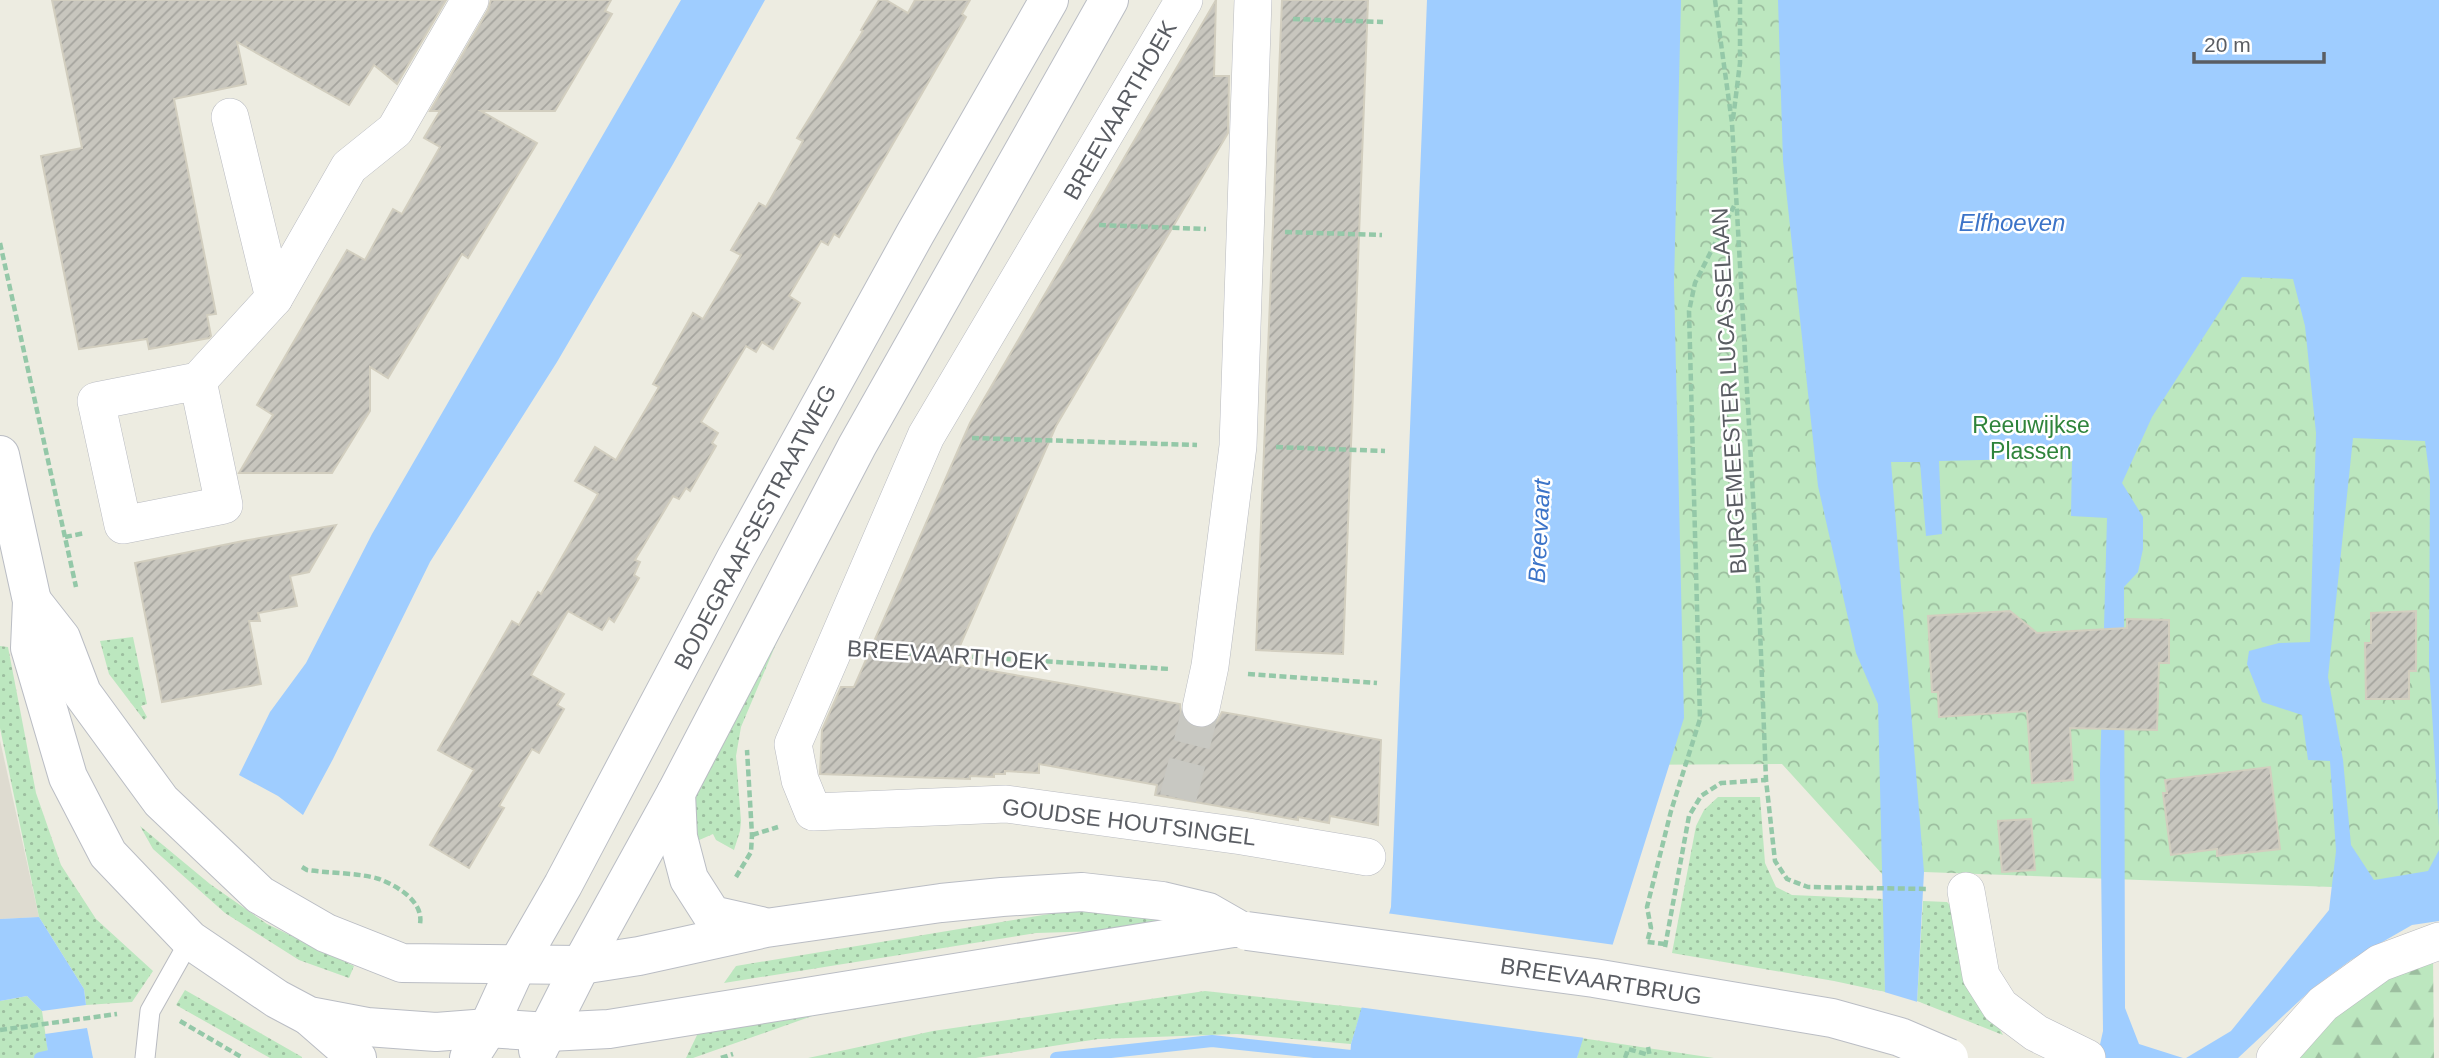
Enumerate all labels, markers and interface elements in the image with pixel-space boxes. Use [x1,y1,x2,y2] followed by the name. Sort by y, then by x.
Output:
[1058,15,1182,204] street label: BREEVAARTHOEK
[2194,21,2324,65] scale bar
[2204,33,2251,56] text: 20 m
[1706,207,1752,575] street label: BURGEMEESTER LUCASSELAAN
[1959,209,2065,236] water label: Elfhoeven
[669,380,841,674] street label: BODEGRAAFSESTRAATWEG
[1972,412,2090,464] park label: Reeuwijkse Plassen
[1523,477,1555,584] water label: Breevaart
[846,635,1051,675] street label: BREEVAARTHOEK
[1001,794,1258,851] street label: GOUDSE HOUTSINGEL
[1498,952,1704,1010] street label: BREEVAARTBRUG

